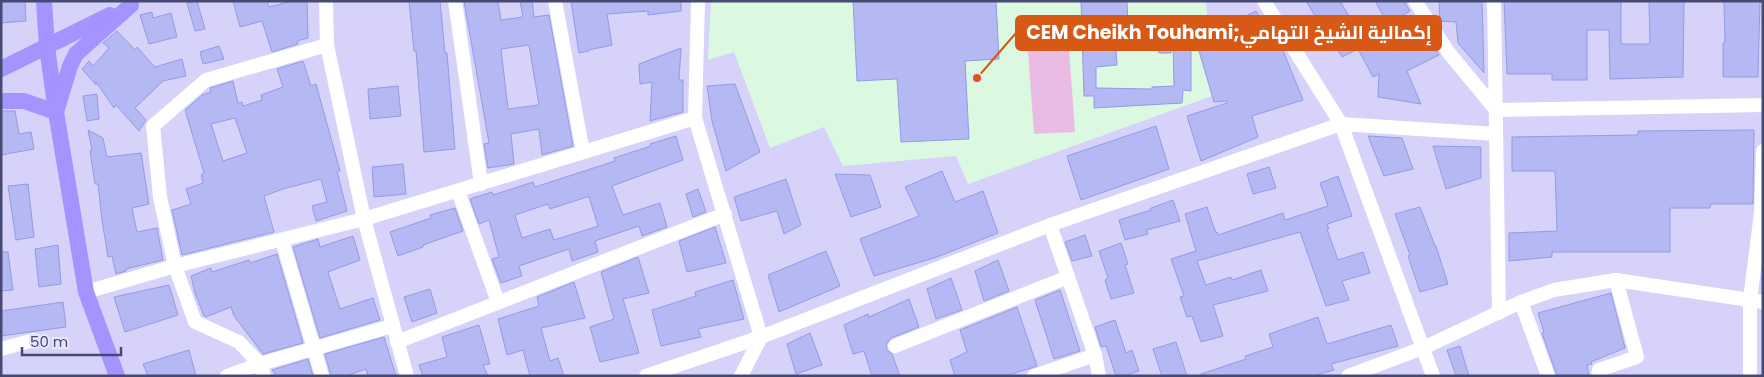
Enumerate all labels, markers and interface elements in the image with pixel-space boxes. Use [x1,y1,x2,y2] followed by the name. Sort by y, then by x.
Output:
[1016,16,1441,50] callout: CEM Cheikh Touhami;إكمالية الشيخ التهامي
[1026,19,1432,48] text: CEM Cheikh Touhami;إكمالية الشيخ التهامي
[22,324,121,356] scale bar
[30,331,68,352] text: 50 m

